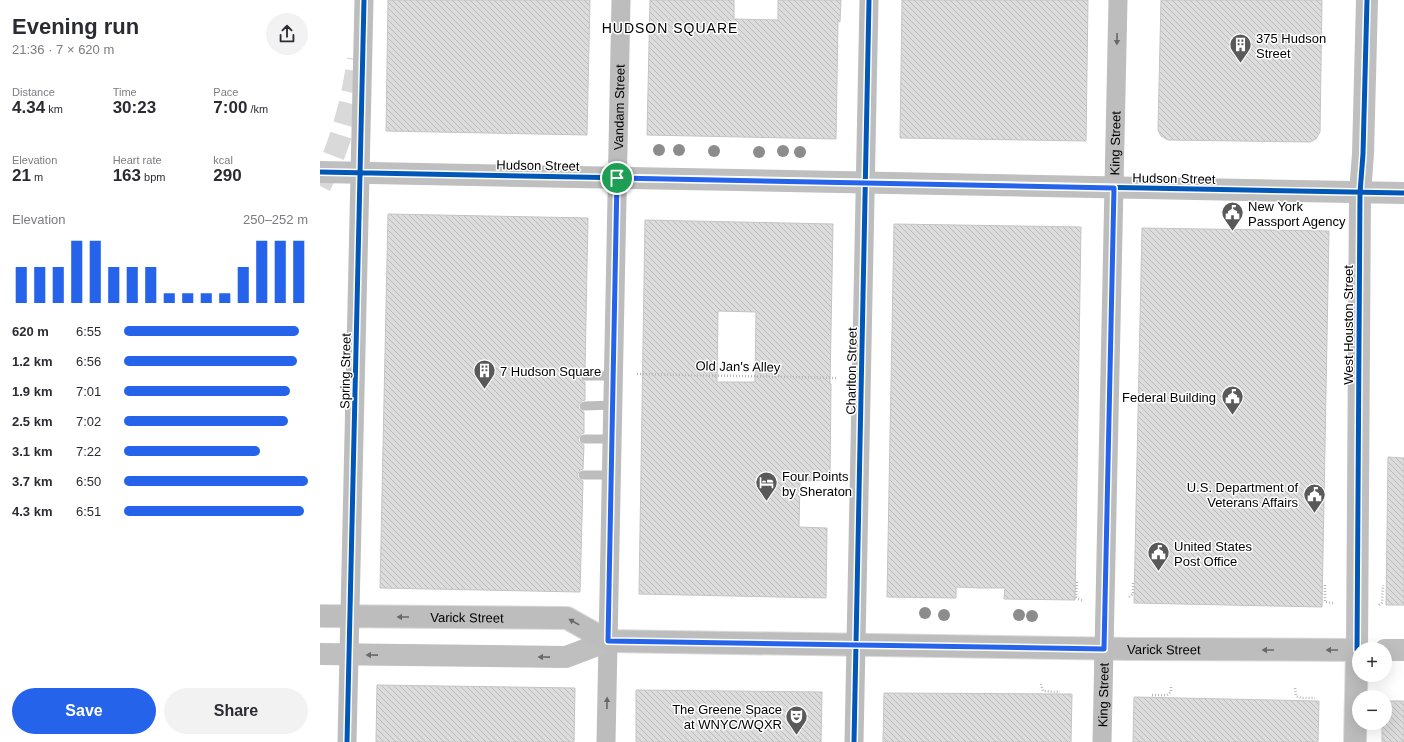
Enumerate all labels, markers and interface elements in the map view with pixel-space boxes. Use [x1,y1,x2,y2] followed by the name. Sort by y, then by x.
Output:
[266,13,308,55] button: share
[12,14,139,39] text: Evening run
[602,20,738,36] district label: HUDSON SQUARE
[1256,31,1326,61] place label: 375 Hudson Street
[1227,32,1253,65] building icon: 375 Hudson Street
[1114,33,1120,46] one-way arrow
[12,42,114,57] text: 21:36 · 7 × 620 m
[611,64,628,150] street label: Vandam Street
[12,86,55,98] text: Distance
[113,86,137,98] text: Time
[213,86,238,98] text: Pace
[12,98,45,117] text: 4.34
[113,98,156,117] text: 30:23
[213,98,247,117] text: 7:00
[45,103,63,115] text: km
[247,103,268,115] text: /km
[1107,110,1124,175] street label: King Street
[12,154,57,166] text: Elevation
[113,154,162,166] text: Heart rate
[213,154,233,166] text: kcal
[496,157,580,174] street label: Hudson Street
[600,161,634,195] pin
[12,166,31,185] text: 21
[113,166,141,185] text: 163
[213,166,242,185] text: 290
[606,167,628,189] icon: arrive
[1132,170,1216,187] street label: Hudson Street
[31,171,43,183] text: m
[141,171,166,183] text: bpm
[1248,199,1346,229] place label: New York Passport Agency
[1220,200,1246,233] public building icon: New York Passport Agency
[12,212,65,227] text: Elevation
[243,212,308,227] text: 250–252 m
[1341,265,1356,385] street label: West Houston Street
[12,324,49,339] text: 620 m
[76,324,101,339] text: 6:55
[843,327,860,415] street label: Charlton Street
[337,333,354,409] street label: Spring Street
[12,354,52,369] text: 1.2 km
[76,354,101,369] text: 6:56
[472,358,498,391] building icon: 7 Hudson Square
[695,358,781,375] street label: Old Jan's Alley
[500,364,601,379] place label: 7 Hudson Square
[12,384,52,399] text: 1.9 km
[76,384,101,399] text: 7:01
[1219,384,1245,417] public building icon: Federal Building
[1122,390,1216,405] place label: Federal Building
[12,414,52,429] text: 2.5 km
[76,414,101,429] text: 7:02
[12,444,52,459] text: 3.1 km
[76,444,101,459] text: 7:22
[782,469,852,499] place label: Four Points by Sheraton
[754,470,780,503] hotel icon: Four Points by Sheraton
[12,474,52,489] text: 3.7 km
[76,474,101,489] text: 6:50
[1187,480,1298,510] place label: U.S. Department of Veterans Affairs
[1301,481,1327,514] public building icon: U.S. Department of Veterans Affairs
[12,504,52,519] text: 4.3 km
[76,504,101,519] text: 6:51
[1174,539,1253,569] place label: United States Post Office
[1145,540,1171,573] public building icon: United States Post Office
[430,610,504,625] street label: Varick Street
[396,614,409,620] one-way arrow
[568,619,580,625] one-way arrow
[1127,642,1201,657] street label: Varick Street
[1352,642,1392,730] map controls
[1352,642,1392,682] button: +
[1261,647,1274,653] one-way arrow
[1325,647,1338,653] one-way arrow
[365,652,378,658] one-way arrow
[537,654,550,660] one-way arrow
[1095,662,1112,727] street label: King Street
[12,688,156,734] button: Save
[164,688,308,734] button: Share
[1352,690,1392,730] button: −
[604,696,610,709] one-way arrow
[672,702,782,732] place label: The Greene Space at WNYC/WQXR
[784,703,810,736] theatre icon: The Greene Space at WNYC/WQXR

